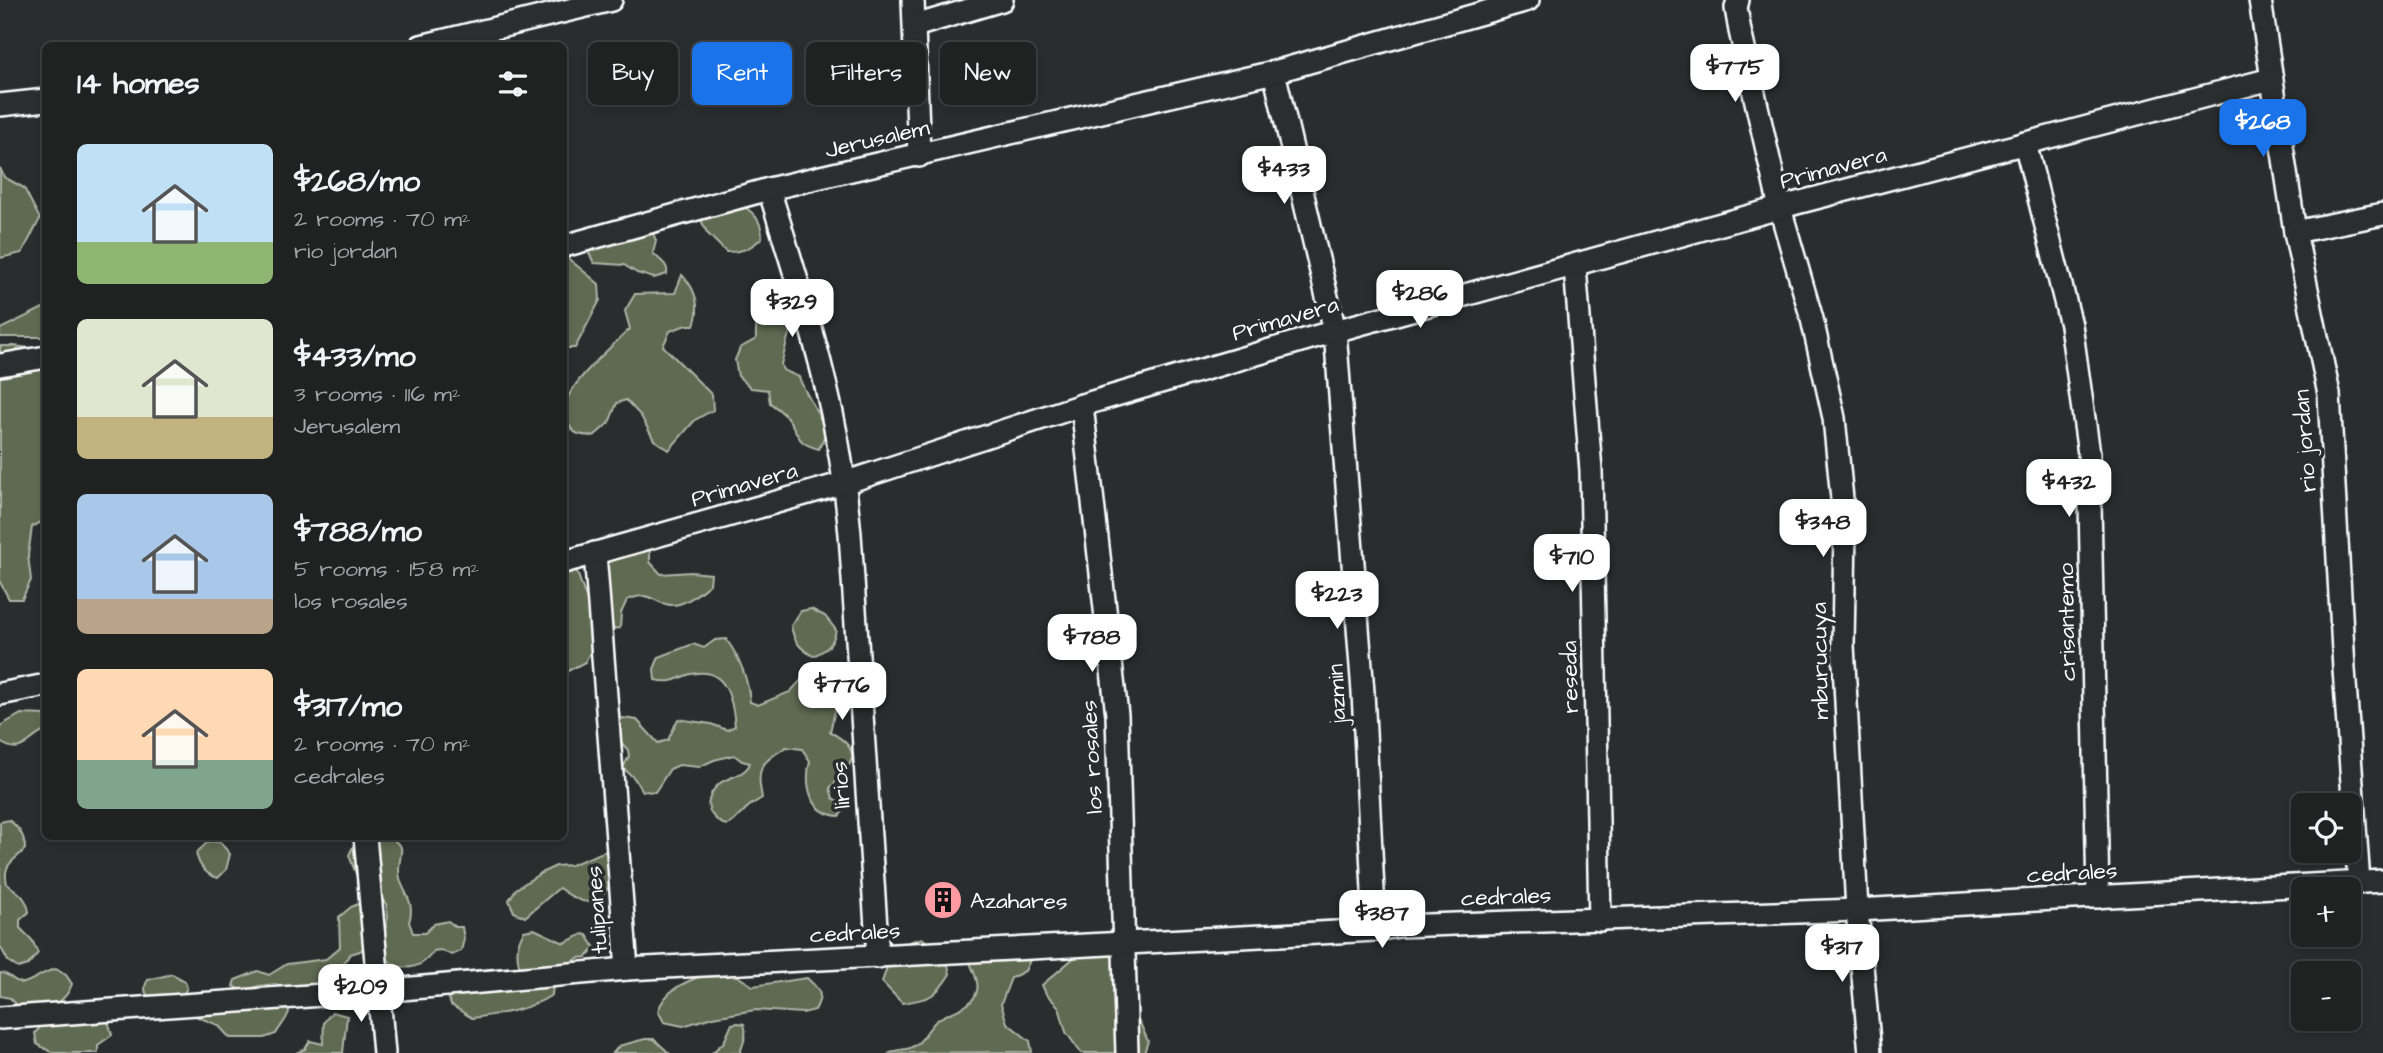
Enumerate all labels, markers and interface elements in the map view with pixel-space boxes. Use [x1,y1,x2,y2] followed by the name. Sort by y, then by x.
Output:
[588,42,678,105] chip: Buy
[692,42,792,105] chip: Rent
[806,42,926,105] chip: Filters
[940,42,1036,105] chip: New
[1694,44,1776,104] pin: $775
[1706,51,1764,83] text: $775
[77,63,200,105] text: 14 homes
[494,65,532,103] icon: filters
[2222,100,2304,159] pin: $268
[2235,106,2291,138] text: $268
[822,111,933,167] street label: Jerusalem
[1776,138,1890,198] street label: Primavera
[1243,146,1325,206] pin: $433
[1258,153,1310,185] text: $433
[294,161,420,203] text: $268/mo
[133,172,217,256] icon: home
[294,203,470,235] text: 2 rooms · 70 m²
[294,235,397,267] text: rio jordan
[1379,270,1461,330] pin: $286
[1392,277,1448,309] text: $286
[751,280,833,339] pin: $329
[767,286,817,318] text: $329
[1228,288,1342,349] street label: Primavera
[294,336,416,378] text: $433/mo
[133,347,217,431] icon: home
[294,378,461,410] text: 3 rooms · 116 m²
[2285,388,2325,493] street label: rio jordan
[294,410,400,442] text: Jerusalem
[687,454,801,515] street label: Primavera
[2028,460,2110,519] pin: $432
[2042,466,2096,498] text: $432
[1782,500,1864,559] pin: $348
[1795,506,1851,538] text: $348
[294,511,422,553] text: $788/mo
[133,522,217,606] icon: home
[1531,534,1613,594] pin: $710
[1550,541,1594,573] text: $710
[294,553,479,585] text: 5 rooms · 158 m²
[2050,563,2084,681] street label: crisantemo
[1296,572,1378,631] pin: $223
[1312,578,1362,610] text: $223
[294,585,408,617] text: los rosales
[1803,602,1838,720] street label: mburucuya
[1051,614,1133,674] pin: $788
[1064,621,1120,653] text: $788
[1553,640,1587,714] street label: reseda
[801,662,883,722] pin: $776
[1319,663,1355,728] street label: jazmin
[814,669,870,701] text: $776
[294,686,402,728] text: $317/mo
[133,697,217,781] icon: home
[1073,699,1111,815] street label: los rosales
[294,728,470,760] text: 2 rooms · 70 m²
[294,760,385,792] text: cedrales
[823,760,859,810] street label: lirios
[2291,793,2361,1031] map controls
[2291,793,2361,863] button: locate
[2026,855,2118,891] street label: cedrales
[578,865,616,955] street label: tulipanes
[2291,877,2361,947] button: +
[922,879,964,921] building icon: Azahares
[1460,879,1552,915] street label: cedrales
[970,885,1068,917] place label: Azahares
[1341,890,1423,950] pin: $387
[1355,897,1409,929] text: $387
[809,915,901,951] street label: cedrales
[1801,925,1883,984] pin: $317
[1821,931,1863,963] text: $317
[2291,961,2361,1031] button: −
[320,964,402,1024] pin: $209
[334,971,388,1003] text: $209

